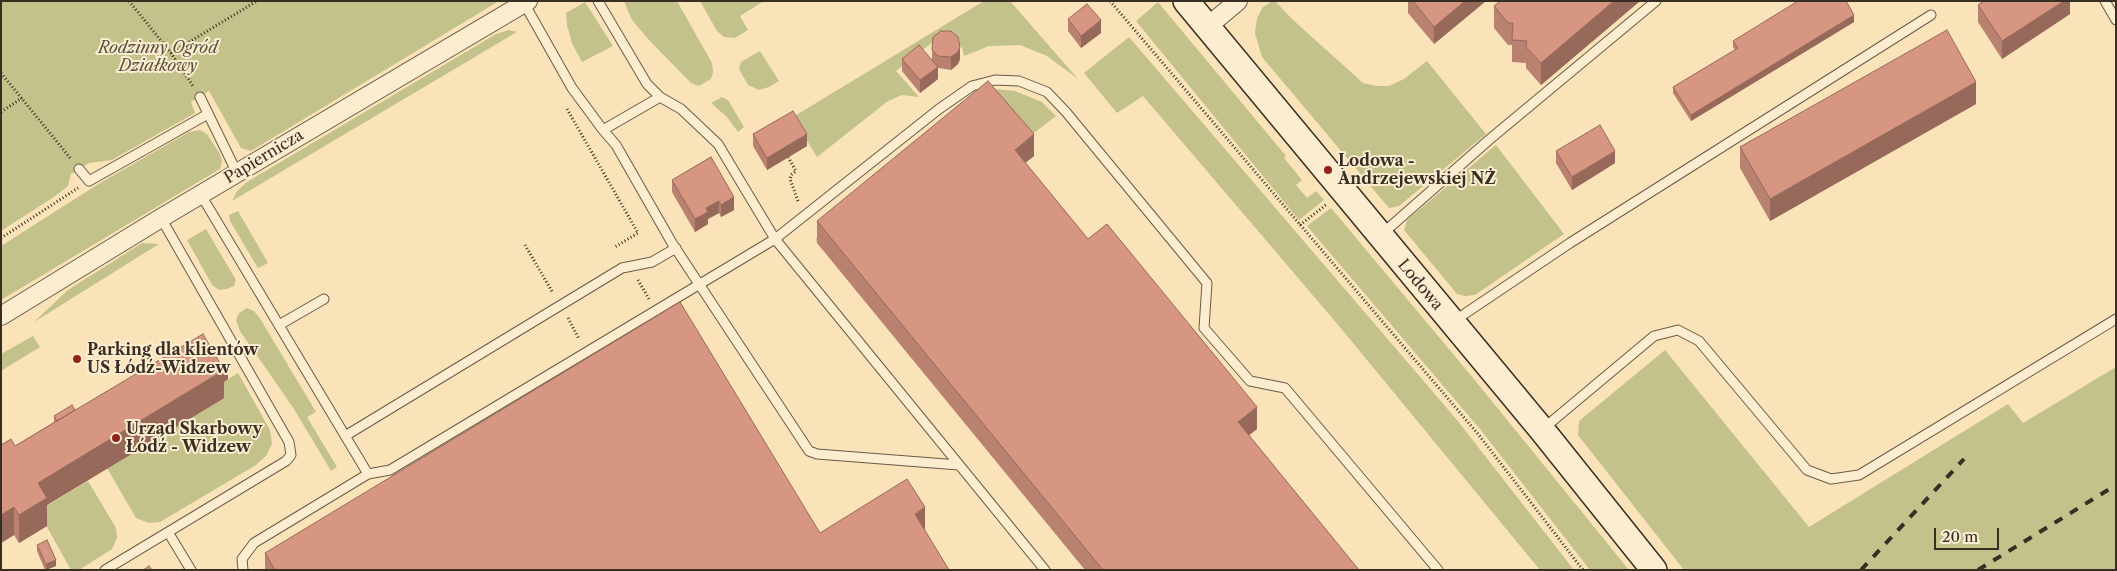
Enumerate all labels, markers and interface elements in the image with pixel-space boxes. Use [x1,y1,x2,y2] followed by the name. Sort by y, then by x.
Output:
[98,38,218,76] park label: Rodzinny Ogród Działkowy
[221,126,307,188] street label: Papiernicza
[1338,151,1496,189] place label: Lodowa - Andrzejewskiej NŻ
[1322,164,1334,176] marker: Lodowa - Andrzejewskiej NŻ
[1393,256,1447,314] street label: Lodowa
[87,340,259,378] place label: Parking dla klientów US Łódź-Widzew
[71,353,83,365] marker: Parking dla klientów US Łódź-Widzew
[126,419,262,457] place label: Urząd Skarbowy Łódź - Widzew
[110,432,122,444] marker: Urząd Skarbowy Łódź - Widzew
[1937,518,2002,550] scale bar
[1942,527,1978,546] text: 20 m

